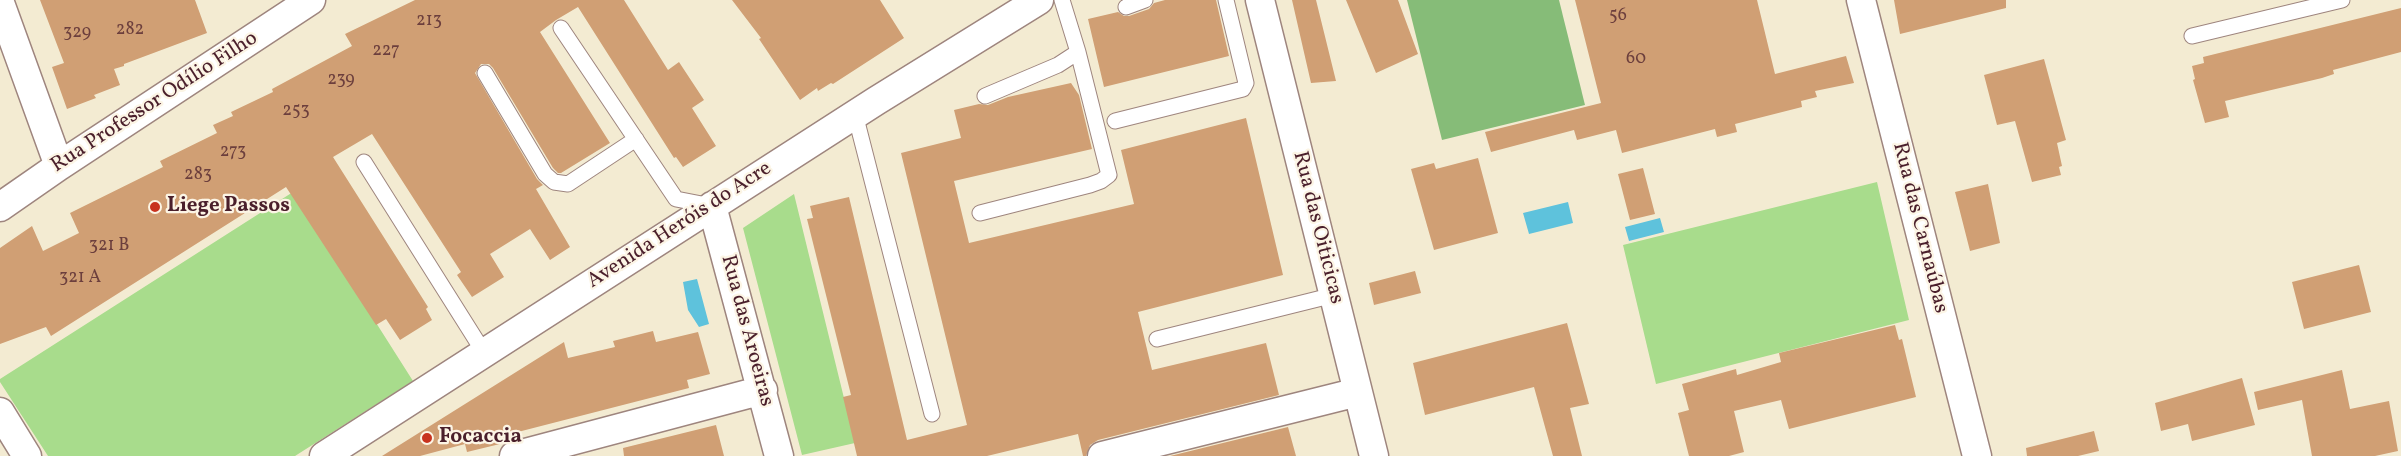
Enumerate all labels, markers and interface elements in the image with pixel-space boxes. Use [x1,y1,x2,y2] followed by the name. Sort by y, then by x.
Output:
[1609,6,1627,28] house number: 56
[416,11,442,33] house number: 213
[116,20,144,42] house number: 282
[63,23,91,45] house number: 329
[47,27,263,179] street label: Rua Professor Odílio Filho
[372,41,400,63] house number: 227
[1626,49,1646,71] house number: 60
[327,70,355,92] house number: 239
[282,101,310,123] house number: 253
[1886,140,1952,316] street label: Rua das Carnaúbas
[220,142,246,164] house number: 273
[1286,149,1348,307] street label: Rua das Oiticicas
[583,157,777,295] street label: Avenida Heróis do Acre
[184,165,212,187] house number: 283
[167,194,290,220] place label: Liege Passos
[148,200,162,214] marker: Liege Passos
[89,236,129,258] house number: 321 B
[714,253,778,409] street label: Rua das Aroeiras
[59,268,101,290] house number: 321 A
[439,425,522,451] place label: Focaccia
[420,431,434,445] marker: Focaccia

